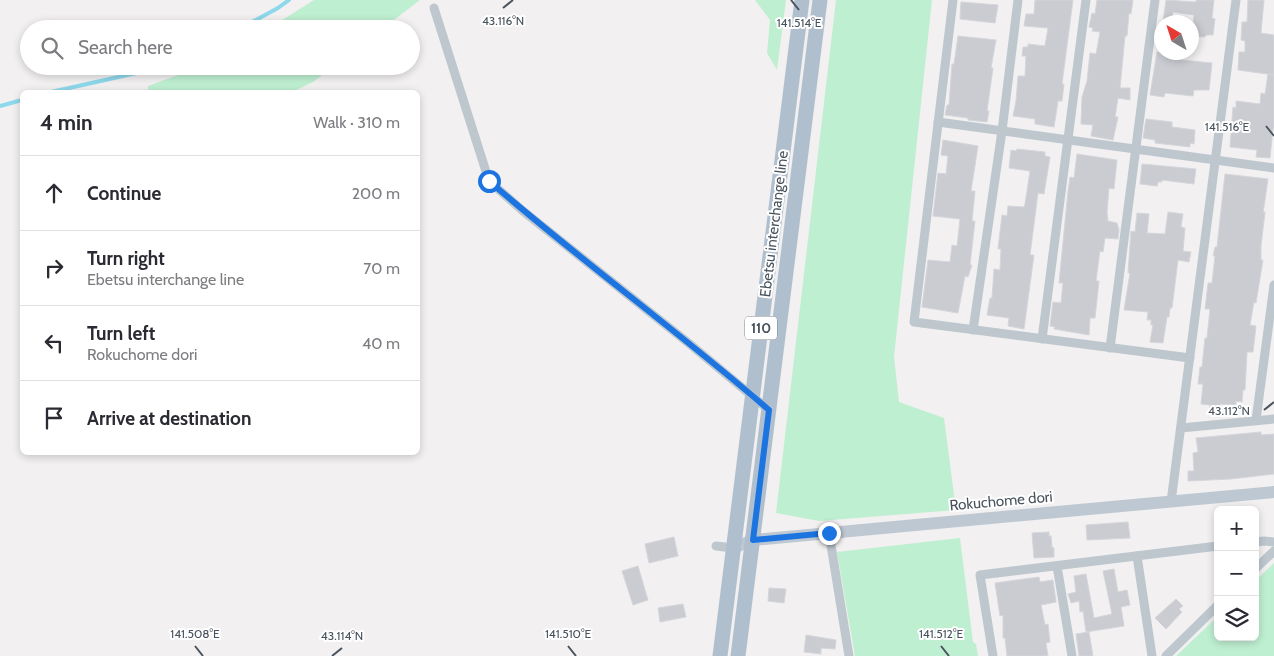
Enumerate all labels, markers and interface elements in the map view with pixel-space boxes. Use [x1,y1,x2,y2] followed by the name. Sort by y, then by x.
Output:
[482,13,524,28] text: 43.116°N
[777,15,822,30] text: 141.514°E
[1154,15,1199,60] north arrow
[20,20,420,75] search box
[38,34,66,62] icon: search
[78,36,172,59] text: Search here
[40,110,93,135] text: 4 min
[313,113,400,132] text: Walk · 310 m
[1205,119,1250,134] text: 141.516°E
[756,149,792,298] street label: Ebetsu interchange line
[478,170,501,193] route start
[40,179,68,207] icon: ahead
[87,182,161,205] text: Continue
[352,184,400,203] text: 200 m
[87,247,165,270] text: Turn right
[40,254,68,282] icon: right
[363,259,400,278] text: 70 m
[87,270,244,289] text: Ebetsu interchange line
[745,316,777,339] road number: 110
[87,322,155,345] text: Turn left
[40,329,68,357] icon: left
[362,334,400,353] text: 40 m
[87,345,197,364] text: Rokuchome dori
[1208,403,1250,418] text: 43.112°N
[40,404,68,432] icon: arrive
[87,407,251,430] text: Arrive at destination
[949,488,1053,514] street label: Rokuchome dori
[1214,506,1259,641] map controls
[1214,506,1259,551] button: +
[818,522,841,545] route end
[1214,551,1259,596] button: −
[1214,596,1259,641] button: layers
[170,626,220,641] text: 141.508°E
[545,626,591,641] text: 141.510°E
[919,626,963,641] text: 141.512°E
[321,628,363,643] text: 43.114°N

